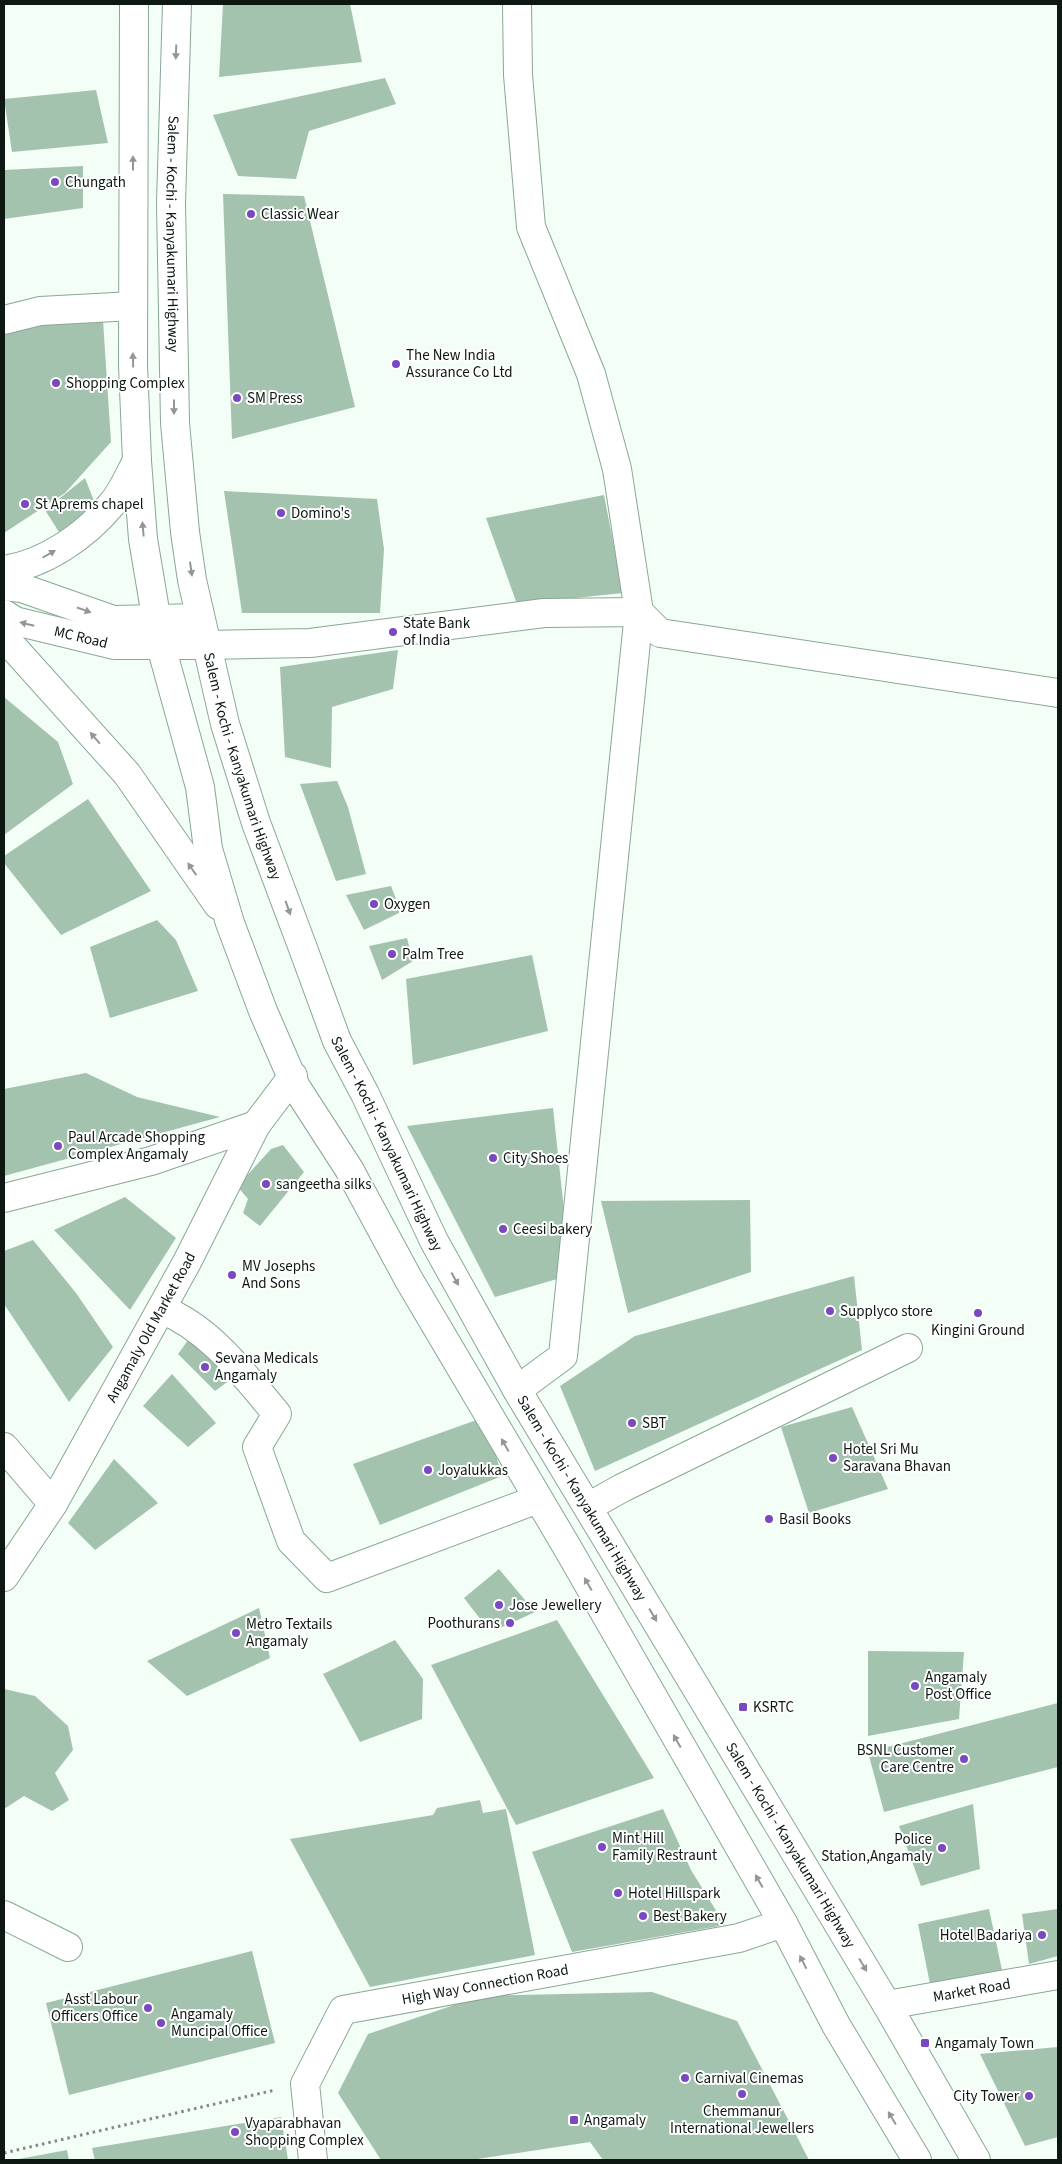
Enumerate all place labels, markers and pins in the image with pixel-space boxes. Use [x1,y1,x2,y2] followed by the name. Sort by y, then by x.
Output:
[65,172,126,193] place label: Chungath
[49,176,61,188] marker: Chungath
[261,204,340,225] place label: Classic Wear
[245,208,257,220] marker: Classic Wear
[406,345,513,383] place label: The New India Assurance Co Ltd
[390,358,402,370] marker: The New India Assurance Co Ltd
[66,373,185,394] place label: Shopping Complex
[50,377,62,389] marker: Shopping Complex
[247,388,302,409] place label: SM Press
[231,392,243,404] marker: SM Press
[35,494,144,515] place label: St Aprems chapel
[19,498,31,510] marker: St Aprems chapel
[291,503,350,524] place label: Domino's
[275,507,287,519] marker: Domino's
[403,613,471,651] place label: State Bank of India
[387,626,399,638] marker: State Bank of India
[384,894,430,915] place label: Oxygen
[368,898,380,910] marker: Oxygen
[402,944,464,965] place label: Palm Tree
[386,948,398,960] marker: Palm Tree
[68,1127,205,1165] place label: Paul Arcade Shopping Complex Angamaly
[52,1140,64,1152] marker: Paul Arcade Shopping Complex Angamaly
[503,1148,568,1169] place label: City Shoes
[487,1152,499,1164] marker: City Shoes
[276,1174,371,1195] place label: sangeetha silks
[260,1178,272,1190] marker: sangeetha silks
[513,1219,592,1240] place label: Ceesi bakery
[497,1223,509,1235] marker: Ceesi bakery
[242,1256,315,1294] place label: MV Josephs And Sons
[226,1269,238,1281] marker: MV Josephs And Sons
[840,1301,933,1322] place label: Supplyco store
[824,1305,836,1317] marker: Supplyco store
[972,1307,984,1319] marker: Kingini Ground
[931,1320,1025,1341] place label: Kingini Ground
[215,1348,318,1386] place label: Sevana Medicals Angamaly
[199,1361,211,1373] marker: Sevana Medicals Angamaly
[642,1413,667,1434] place label: SBT
[626,1417,638,1429] marker: SBT
[843,1439,951,1477] place label: Hotel Sri Mu Saravana Bhavan
[827,1452,839,1464] marker: Hotel Sri Mu Saravana Bhavan
[438,1460,508,1481] place label: Joyalukkas
[422,1464,434,1476] marker: Joyalukkas
[779,1509,851,1530] place label: Basil Books
[763,1513,775,1525] marker: Basil Books
[509,1595,602,1616] place label: Jose Jewellery
[493,1599,505,1611] marker: Jose Jewellery
[428,1613,500,1634] place label: Poothurans
[246,1614,332,1652] place label: Metro Textails Angamaly
[504,1617,516,1629] marker: Poothurans
[230,1627,242,1639] marker: Metro Textails Angamaly
[925,1667,992,1705] place label: Angamaly Post Office
[909,1680,921,1692] marker: Angamaly Post Office
[753,1697,795,1718] place label: KSRTC
[737,1701,749,1713] marker: KSRTC
[857,1740,955,1778] place label: BSNL Customer Care Centre
[958,1753,970,1765] marker: BSNL Customer Care Centre
[612,1828,717,1866] place label: Mint Hill Family Restraunt
[821,1829,932,1867] place label: Police Station,Angamaly
[596,1841,608,1853] marker: Mint Hill Family Restraunt
[936,1842,948,1854] marker: Police Station,Angamaly
[628,1883,721,1904] place label: Hotel Hillspark
[612,1887,624,1899] marker: Hotel Hillspark
[653,1906,727,1927] place label: Best Bakery
[637,1910,649,1922] marker: Best Bakery
[940,1925,1032,1946] place label: Hotel Badariya
[1036,1929,1048,1941] marker: Hotel Badariya
[51,1989,139,2027] place label: Asst Labour Officers Office
[142,2002,154,2014] marker: Asst Labour Officers Office
[171,2004,268,2042] place label: Angamaly Muncipal Office
[155,2017,167,2029] marker: Angamaly Muncipal Office
[935,2033,1034,2054] place label: Angamaly Town
[919,2037,931,2049] marker: Angamaly Town
[695,2068,804,2089] place label: Carnival Cinemas
[679,2072,691,2084] marker: Carnival Cinemas
[953,2086,1020,2107] place label: City Tower
[736,2088,748,2100] marker: Chemmanur International Jewellers
[1023,2090,1035,2102] marker: City Tower
[670,2101,814,2139] place label: Chemmanur International Jewellers
[584,2110,646,2131] place label: Angamaly
[245,2113,364,2151] place label: Vyaparabhavan Shopping Complex
[568,2114,580,2126] marker: Angamaly
[229,2126,241,2138] marker: Vyaparabhavan Shopping Complex

